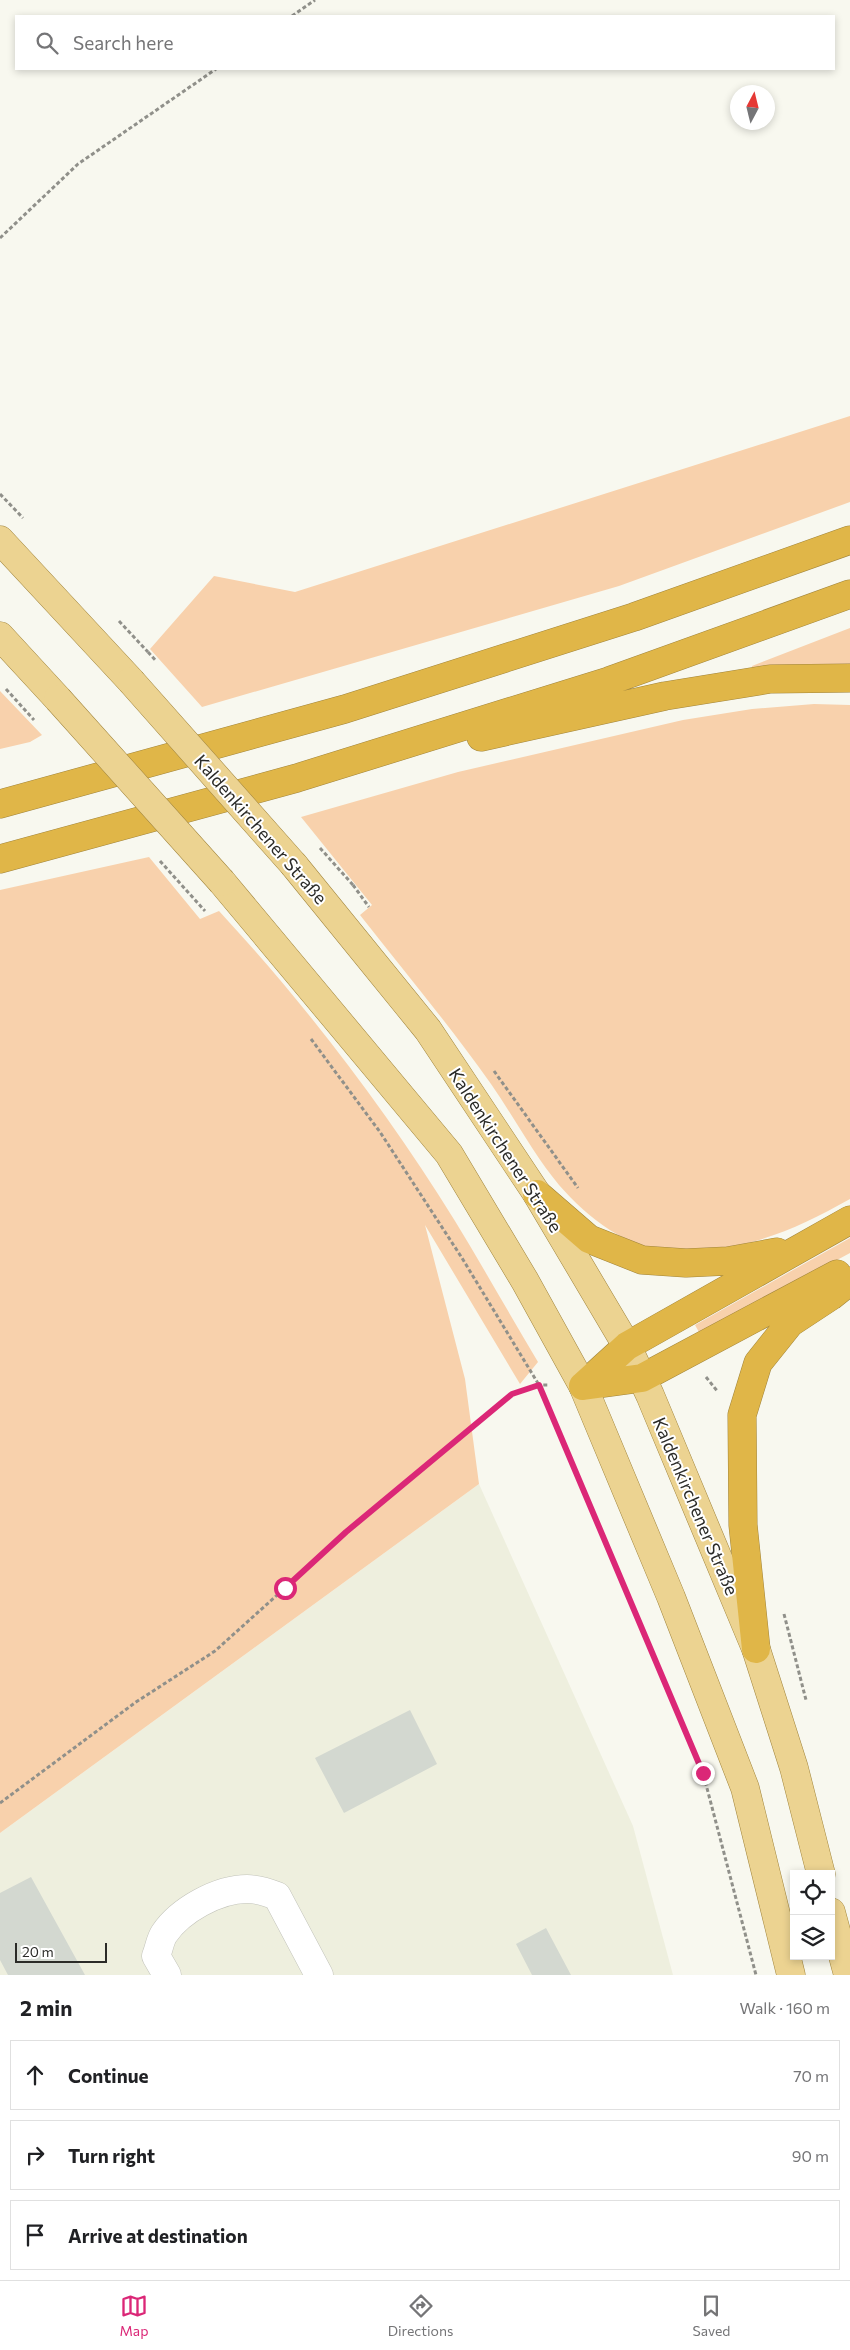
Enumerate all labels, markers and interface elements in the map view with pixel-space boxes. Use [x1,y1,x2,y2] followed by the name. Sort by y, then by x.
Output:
[15,15,835,70] search box
[33,29,61,57] icon: search
[73,31,173,54] text: Search here
[730,85,775,130] north arrow
[190,750,332,908] street label: Kaldenkirchener Straße
[445,1064,567,1236] street label: Kaldenkirchener Straße
[649,1414,743,1598] street label: Kaldenkirchener Straße
[274,1577,297,1600] route start
[692,1762,715,1785] route end
[790,1870,835,1960] map controls
[790,1870,835,1915] button: locate
[790,1915,835,1960] button: layers
[15,1940,108,1963] scale bar
[22,1943,54,1960] text: 20 m
[20,1995,72,2020] text: 2 min
[740,1998,830,2017] text: Walk · 160 m
[21,2061,49,2089] icon: ahead
[68,2064,148,2087] text: Continue
[793,2066,829,2085] text: 70 m
[21,2141,49,2169] icon: right
[68,2144,155,2167] text: Turn right
[792,2146,829,2165] text: 90 m
[21,2221,49,2249] icon: arrive
[68,2224,248,2247] text: Arrive at destination
[120,2292,148,2339] tab: Map
[388,2292,453,2339] tab: Directions
[693,2292,730,2339] tab: Saved

